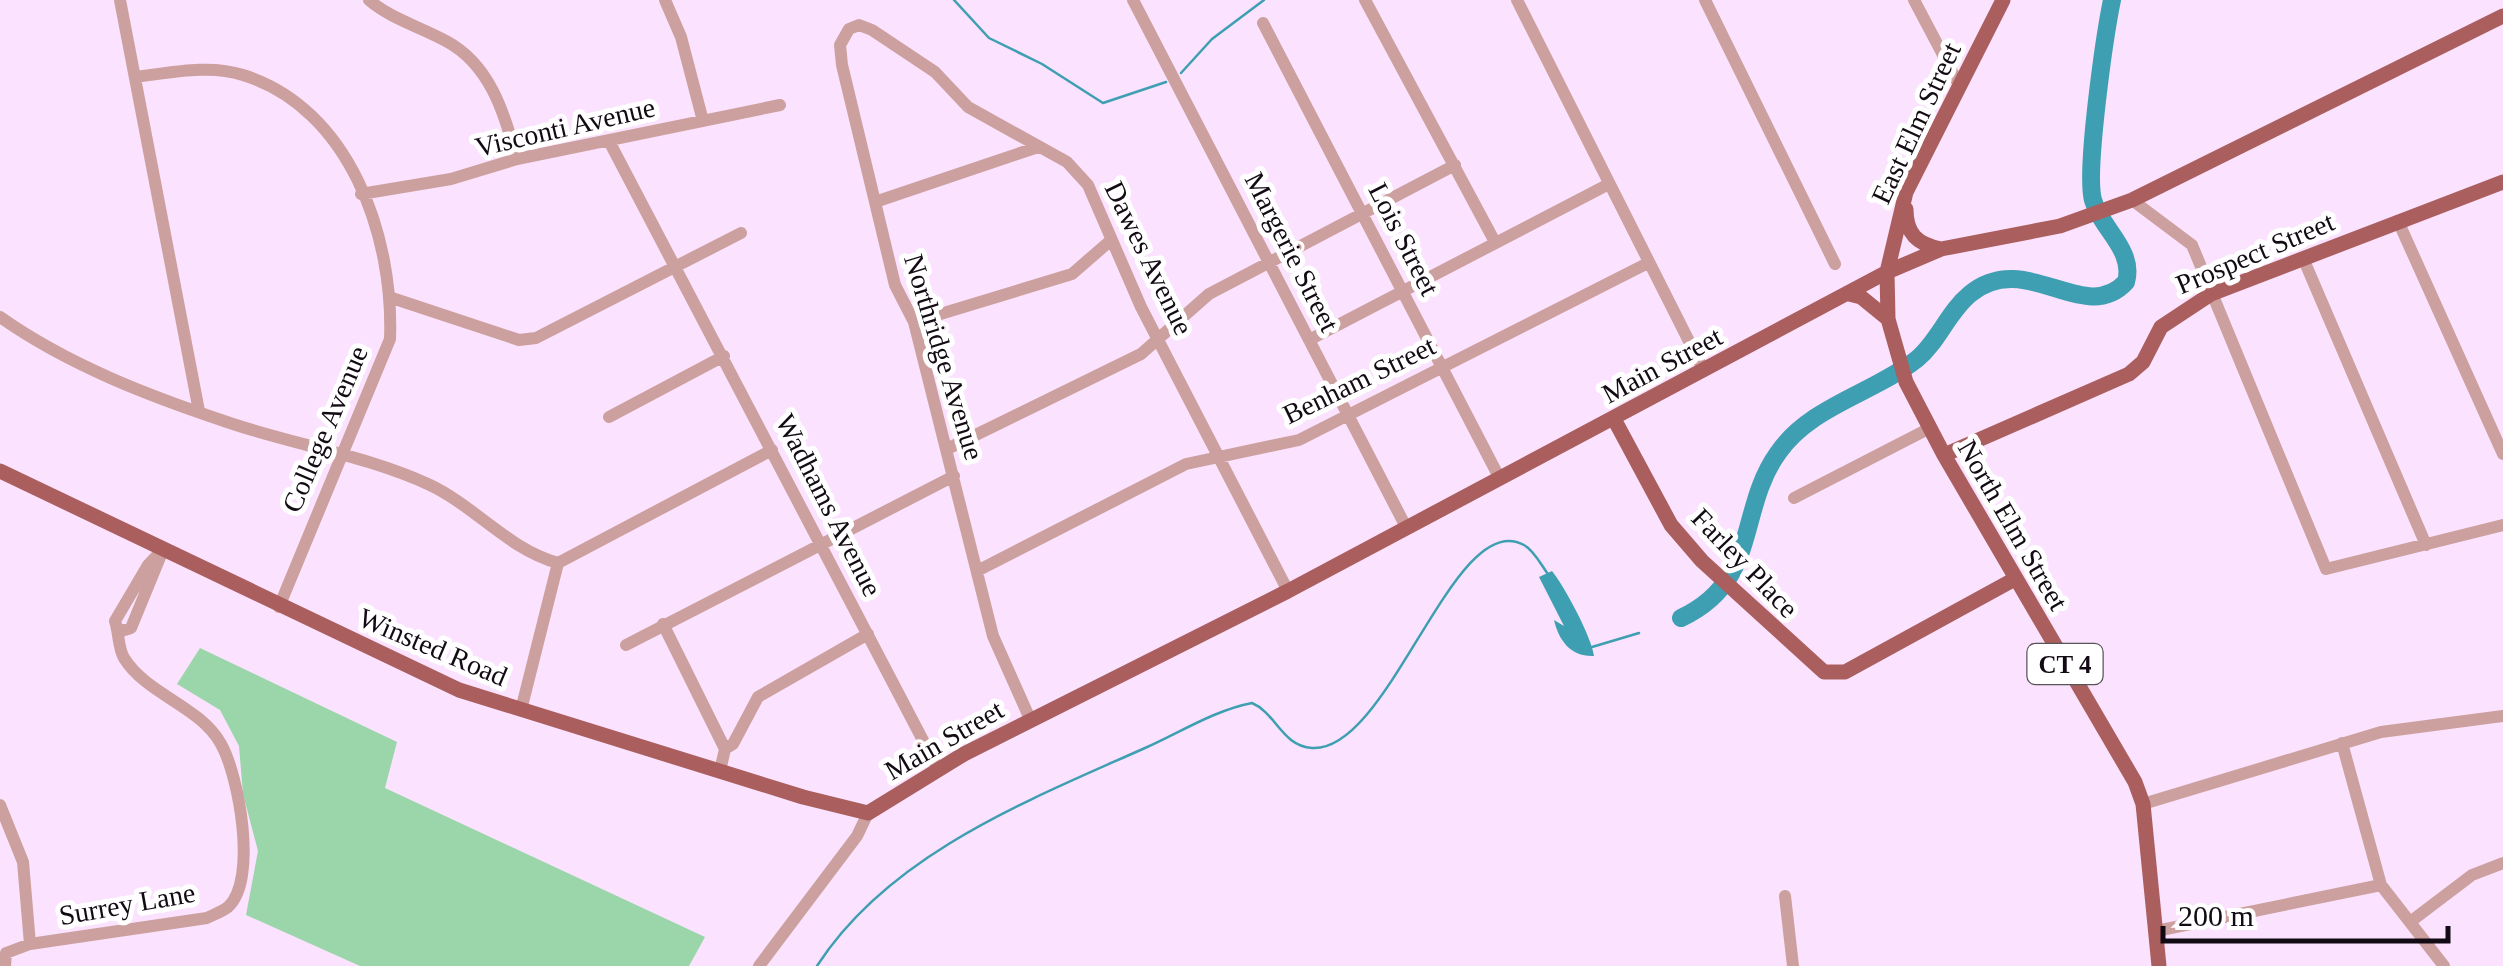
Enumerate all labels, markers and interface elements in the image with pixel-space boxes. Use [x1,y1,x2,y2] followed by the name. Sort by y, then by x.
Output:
[1865,37,1967,208] street label: East Elm Street
[472,91,658,163] street label: Visconti Avenue
[1239,167,1345,337] street label: Margerie Street
[1099,176,1199,340] street label: Dawes Avenue
[1362,178,1446,301] street label: Lois Street
[2171,206,2339,300] street label: Prospect Street
[898,250,990,464] street label: Northridge Avenue
[1597,320,1727,410] street label: Main Street
[1278,330,1440,430] street label: Benham Street
[276,341,374,517] street label: College Avenue
[770,409,888,601] street label: Wadhams Avenue
[1952,434,2074,616] street label: North Elm Street
[1686,502,1804,624] street label: Farley Place
[354,602,512,692] street label: Winsted Road
[2028,644,2102,684] road number: CT 4
[879,694,1009,786] street label: Main Street
[57,877,197,931] street label: Surrey Lane
[2163,881,2448,943] scale bar
[2178,899,2254,932] text: 200 m

